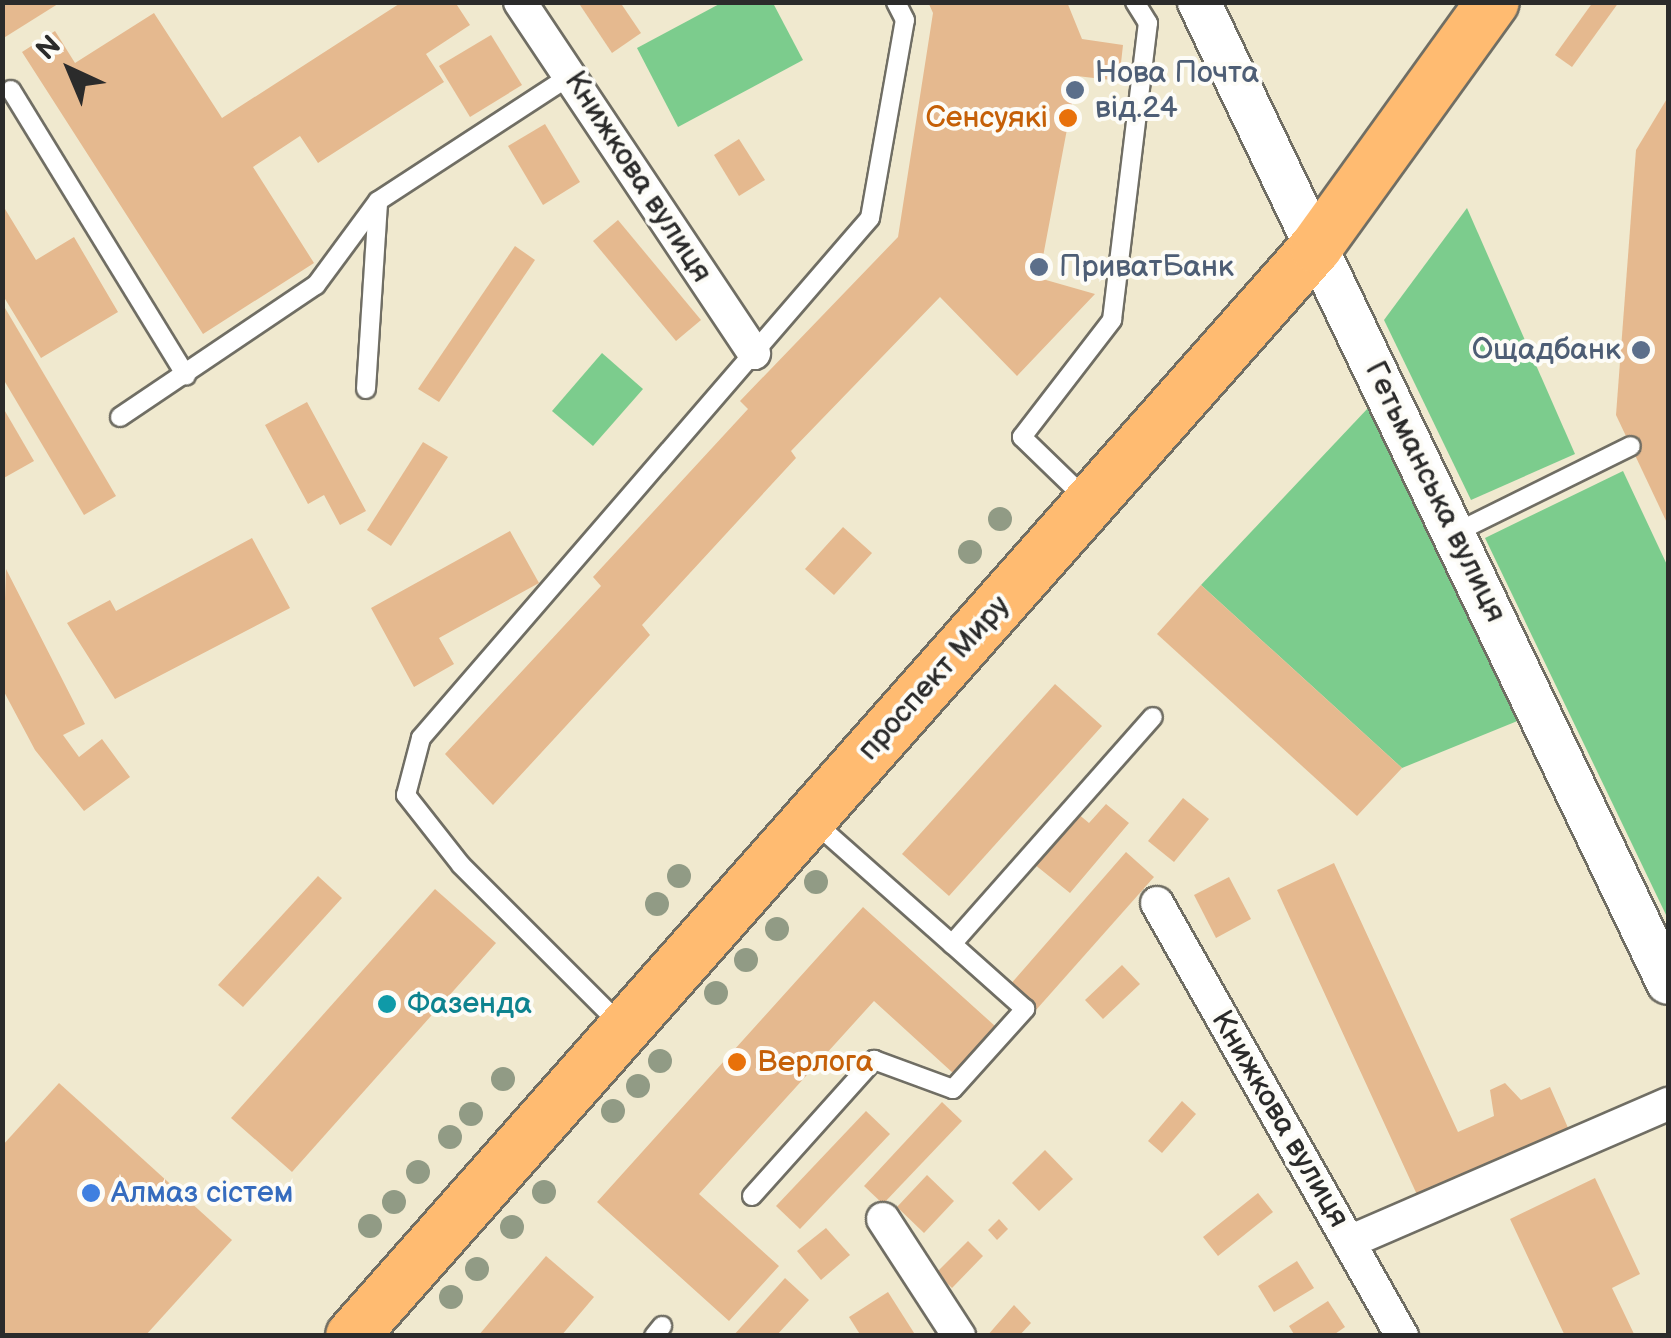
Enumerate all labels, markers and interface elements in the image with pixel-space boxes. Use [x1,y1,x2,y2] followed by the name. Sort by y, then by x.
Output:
[20,20,120,120] north arrow
[30,29,68,67] text: N
[1095,55,1259,126] place label: Нова Почта від.24
[556,65,720,289] street label: Книжкова вулиця
[1064,79,1086,101] marker: Нова Почта від.24
[925,100,1048,136] place label: Сенсуякі
[1057,107,1079,129] marker: Сенсуякі
[1059,249,1234,285] place label: ПриватБанк
[1028,256,1050,278] marker: ПриватБанк
[1472,332,1621,368] place label: Ощадбанк
[1630,339,1652,361] marker: Ощадбанк
[1356,356,1514,628] street label: Гетьманська вулиця
[851,588,1017,768] street label: проспект Миру
[407,986,532,1022] place label: Фазенда
[376,993,398,1015] marker: Фазенда
[1203,1004,1357,1234] street label: Книжкова вулиця
[757,1044,873,1080] place label: Beрлога
[726,1051,748,1073] marker: Beрлога
[111,1175,294,1211] place label: Алмаз сістем
[80,1182,102,1204] marker: Алмаз сістем

